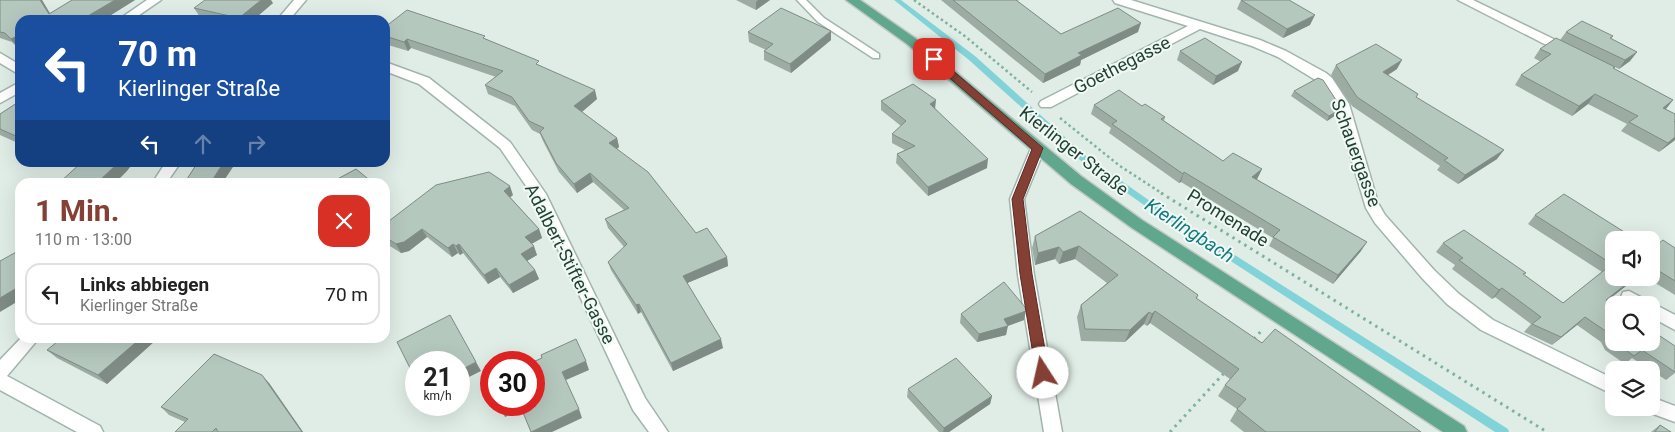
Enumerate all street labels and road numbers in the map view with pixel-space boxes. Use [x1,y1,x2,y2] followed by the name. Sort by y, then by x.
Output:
[1070,31,1174,98] street label: Goethegasse
[1327,96,1386,210] street label: Schauergasse
[1016,102,1133,200] street label: Kierlinger Straße
[521,180,620,347] street label: Adalbert-Stifter-Gasse
[1184,184,1273,251] street label: Promenade

